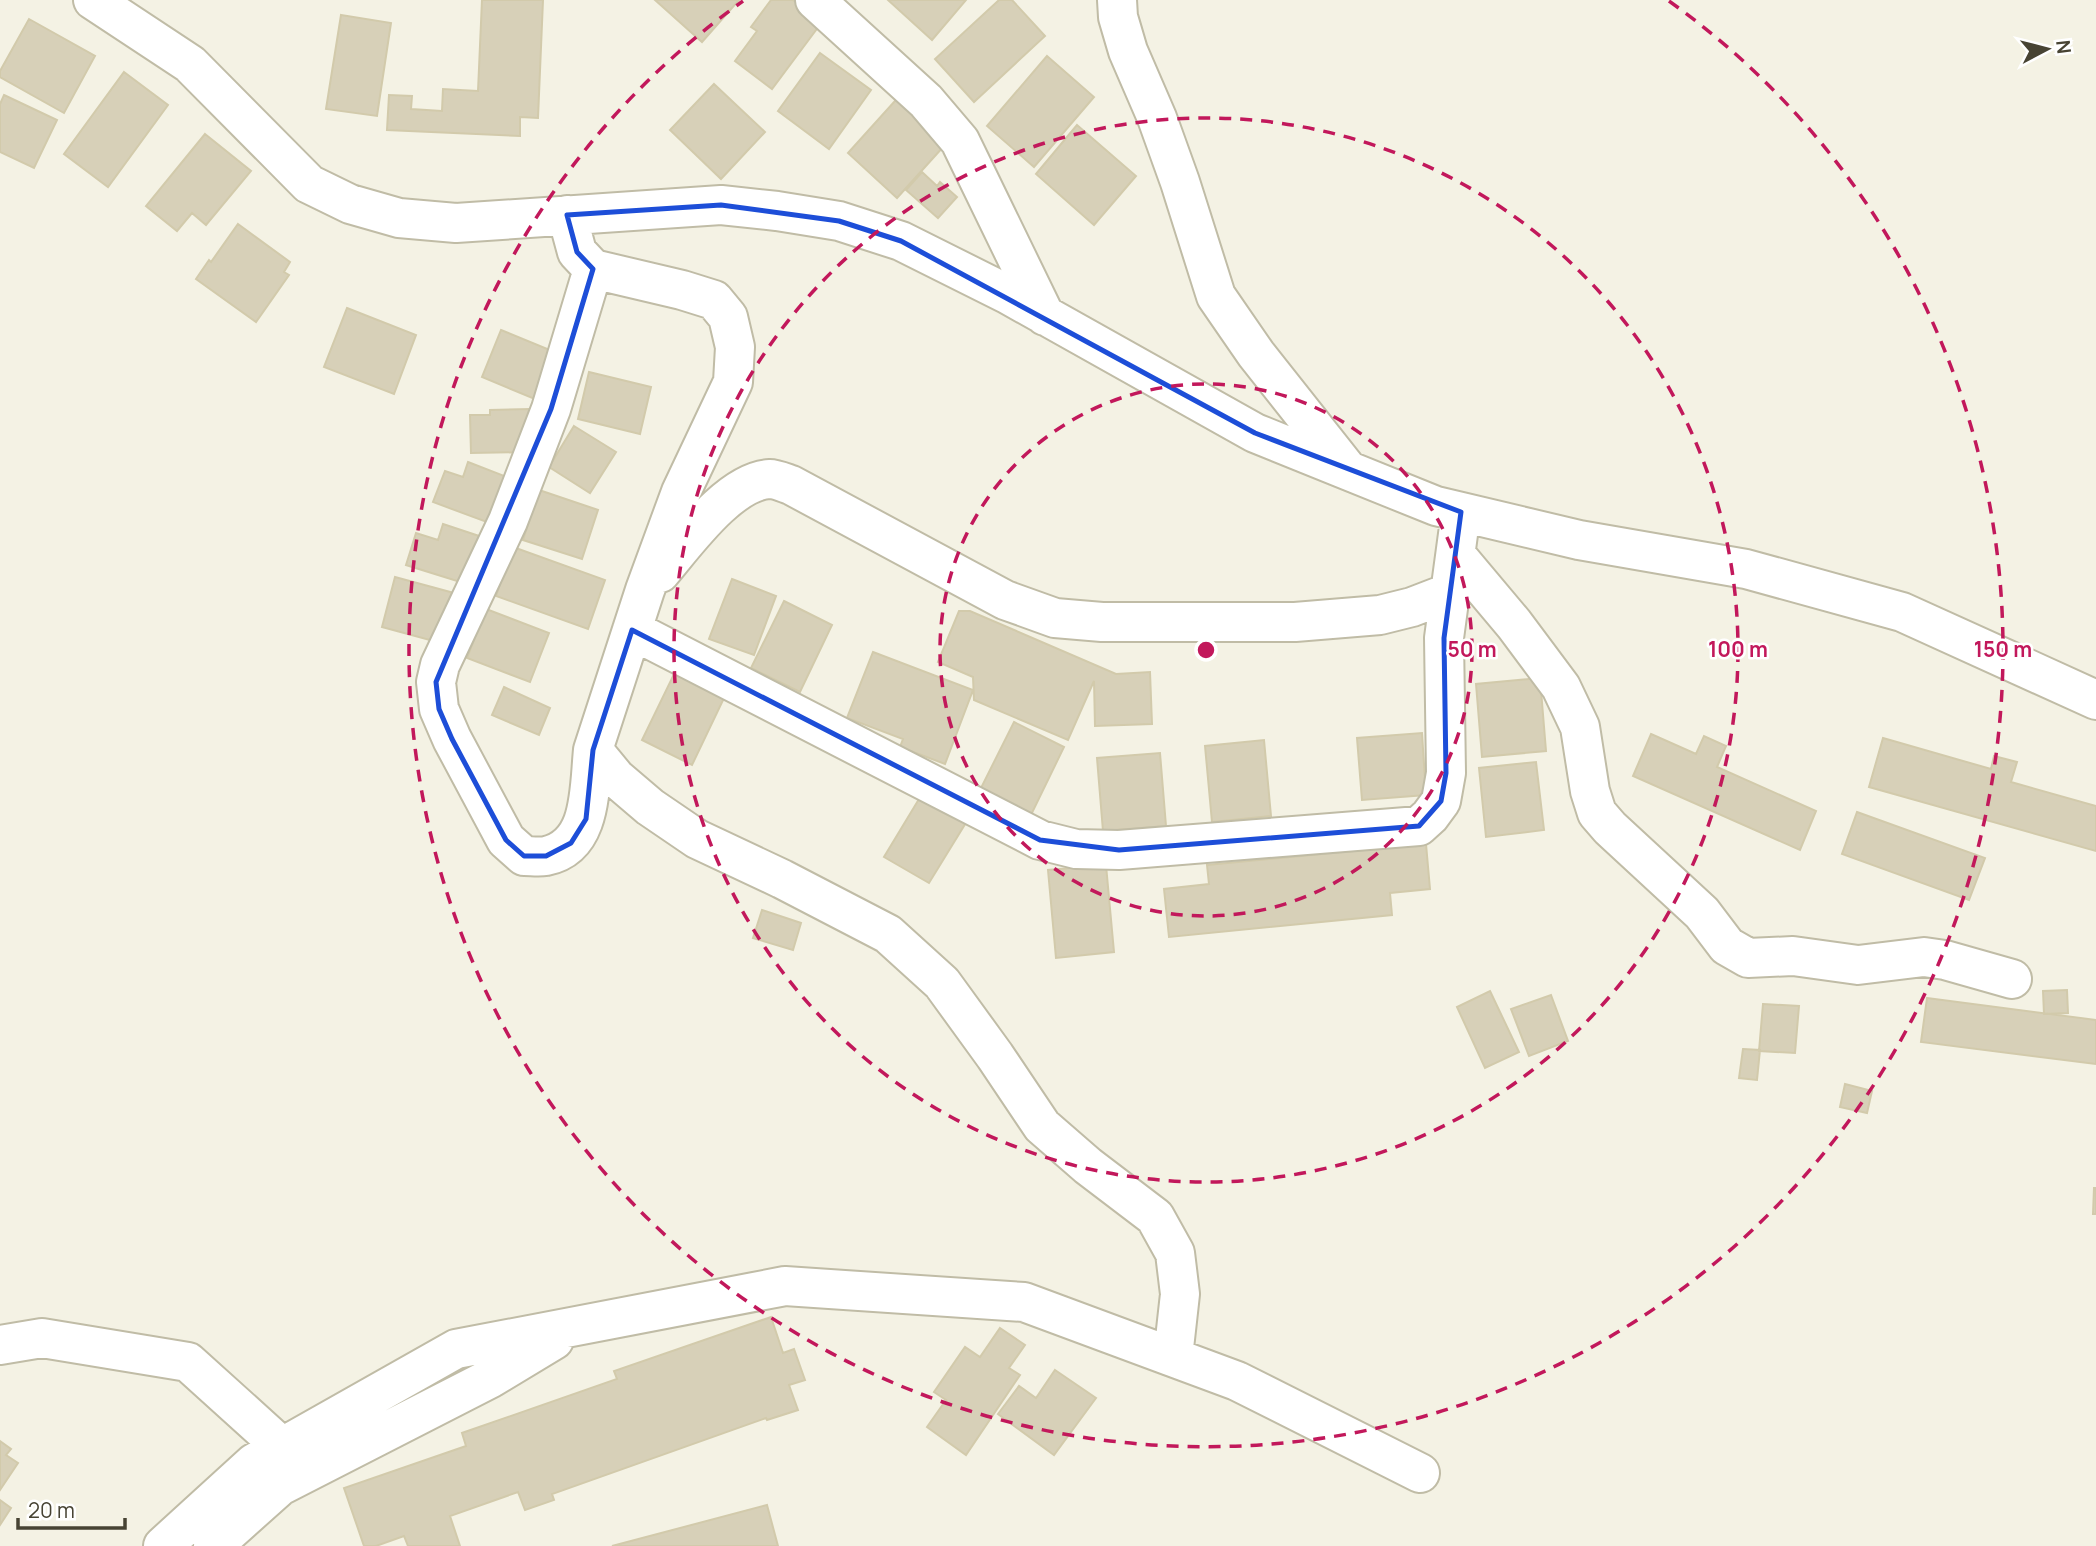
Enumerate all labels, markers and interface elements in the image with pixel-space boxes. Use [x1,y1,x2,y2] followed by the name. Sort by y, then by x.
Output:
[2012,14,2082,84] north arrow
[2050,39,2078,55] text: N
[1447,635,1497,663] text: 50 m
[1708,635,1768,663] text: 100 m
[1974,635,2032,663] text: 150 m
[1194,638,1218,662] centre of rings
[18,1486,124,1530] scale bar
[28,1496,75,1524] text: 20 m

